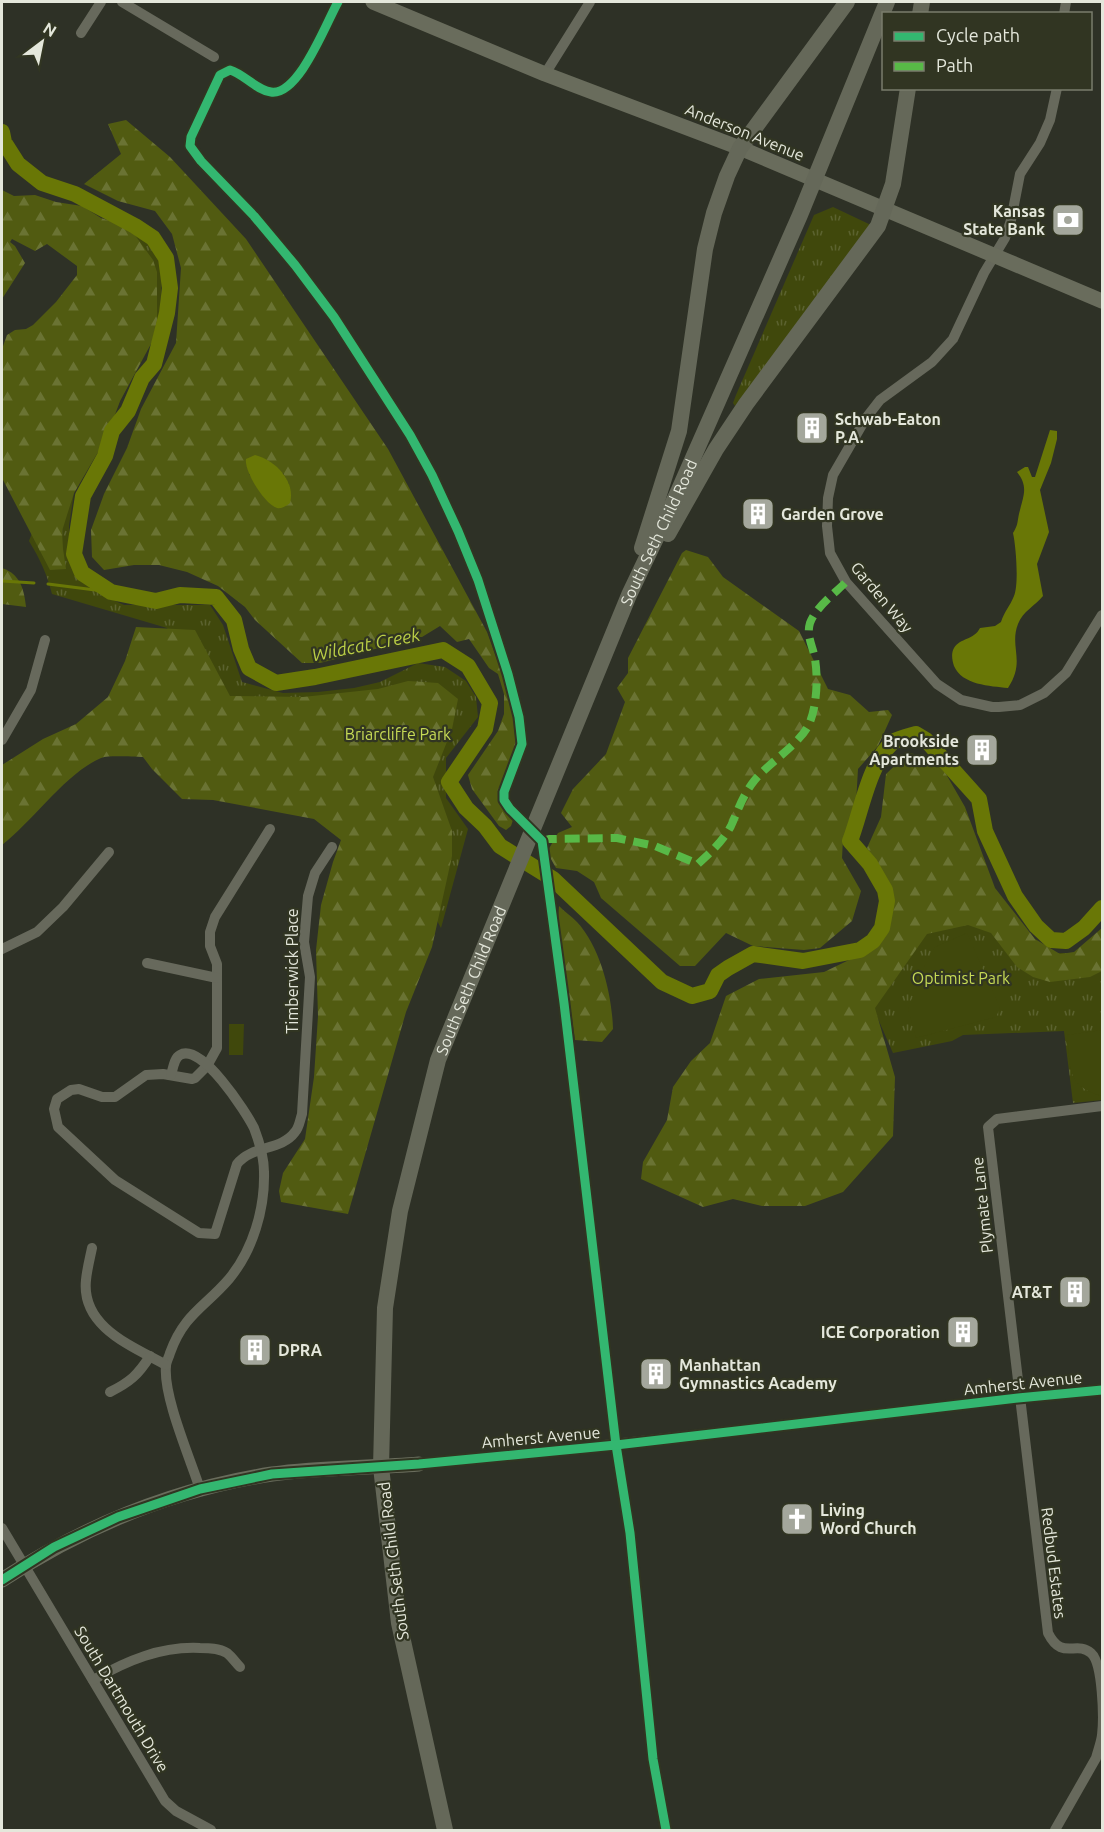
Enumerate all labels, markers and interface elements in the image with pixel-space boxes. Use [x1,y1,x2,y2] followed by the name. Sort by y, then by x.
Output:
[12,12,72,72] north arrow
[882,12,1092,90] legend
[40,18,60,40] text: N
[936,25,1020,45] text: Cycle path
[936,55,973,75] text: Path
[683,100,807,164] street label: Anderson Avenue
[963,202,1045,238] place label: Kansas State Bank
[1050,202,1086,238] bank icon: Kansas State Bank
[794,410,830,446] building icon: Schwab-Eaton P.A.
[835,410,941,446] place label: Schwab-Eaton P.A.
[617,456,700,608] street label: South Seth Child Road
[740,496,776,532] building icon: Garden Grove
[781,505,884,523] place label: Garden Grove
[847,558,917,636] street label: Garden Way
[310,624,422,664] water label: Wildcat Creek
[345,725,451,743] park label: Briarcliffe Park
[869,732,959,768] place label: Brookside Apartments
[964,732,1000,768] building icon: Brookside Apartments
[432,903,509,1058] street label: South Seth Child Road
[283,908,301,1034] street label: Timberwick Place
[912,969,1010,987] park label: Optimist Park
[968,1156,996,1254] street label: Plymate Lane
[1057,1274,1093,1310] building icon: AT&T
[1012,1283,1052,1301] place label: AT&T
[945,1314,981,1350] building icon: ICE Corporation
[821,1323,940,1341] place label: ICE Corporation
[237,1332,273,1368] building icon: DPRA
[278,1341,323,1359] place label: DPRA
[638,1356,674,1392] building icon: Manhattan Gymnastics Academy
[679,1356,837,1392] place label: Manhattan Gymnastics Academy
[963,1368,1083,1398] street label: Amherst Avenue
[481,1423,601,1451] street label: Amherst Avenue
[374,1481,412,1641] street label: South Seth Child Road
[779,1501,815,1537] church icon: Living Word Church
[820,1501,917,1537] place label: Living Word Church
[1038,1506,1070,1620] street label: Redbud Estates
[71,1623,173,1775] street label: South Dartmouth Drive

